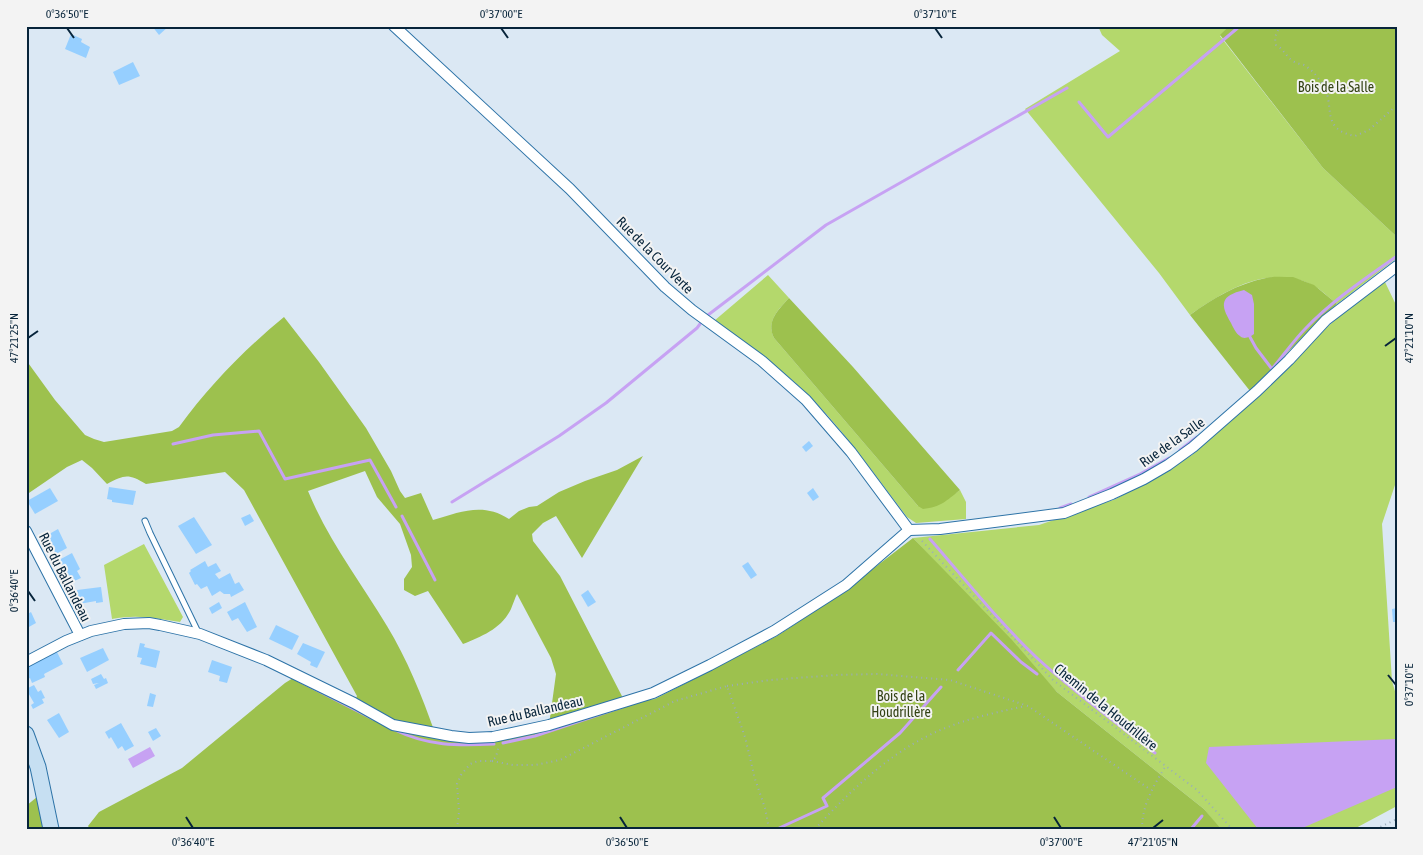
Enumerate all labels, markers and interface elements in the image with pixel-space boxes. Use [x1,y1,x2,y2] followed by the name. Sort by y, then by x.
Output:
[46,7,88,21] text: 0°36'50"E
[480,7,522,21] text: 0°37'00"E
[914,7,956,21] text: 0°37'10"E
[1298,79,1374,95] park label: Bois de la Salle
[613,213,697,297] street label: Rue de la Cour Verte
[7,313,21,363] text: 47°21'25"N
[1402,313,1416,363] text: 47°21'10"N
[1137,414,1207,470] street label: Rue de la Salle
[36,530,94,624] street label: Rue du Ballandeau
[7,570,21,612] text: 0°36'40"E
[1051,660,1161,754] street label: Chemin de la Houdrillère
[1402,664,1416,706] text: 0°37'10"E
[871,688,931,720] park label: Bois de la Houdrillère
[486,692,584,730] street label: Rue du Ballandeau
[172,835,214,849] text: 0°36'40"E
[606,835,648,849] text: 0°36'50"E
[1040,835,1082,849] text: 0°37'00"E
[1128,835,1178,849] text: 47°21'05"N

